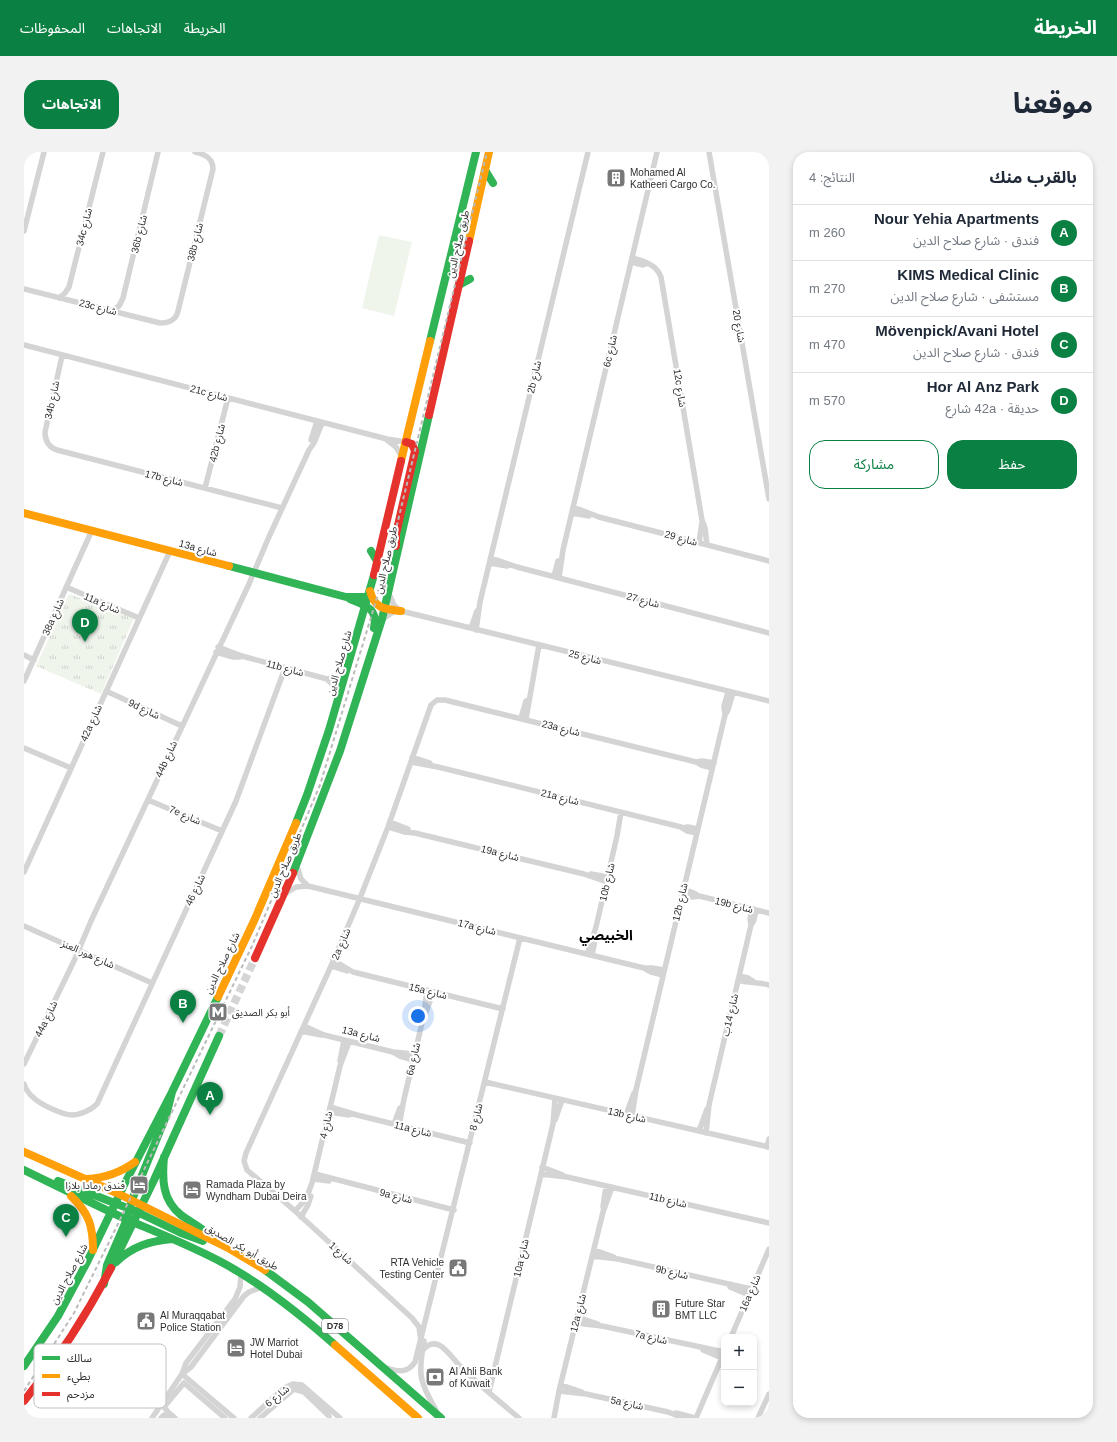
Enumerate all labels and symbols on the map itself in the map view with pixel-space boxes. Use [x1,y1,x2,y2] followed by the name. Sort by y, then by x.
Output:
[605,167,627,189] building icon: Mohamed Al Katheeri Cargo Co.
[630,167,716,190] place label: Mohamed Al Katheeri Cargo Co.
[74,207,96,247] street label: 34c شارع
[445,209,473,279] street label: طريق صلاح الدين
[129,214,151,255] street label: 36b شارع
[185,222,207,263] street label: 38b شارع
[78,297,118,319] street label: 23c شارع
[729,309,747,344] street label: شارع 20
[601,334,621,369] street label: 6c شارع
[525,359,545,395] street label: 2b شارع
[670,368,688,408] street label: 12c شارع
[43,380,63,421] street label: 34b شارع
[189,383,229,405] street label: 21c شارع
[207,423,229,464] street label: 42b شارع
[143,468,184,490] street label: 17b شارع
[373,525,401,595] street label: طريق صلاح الدين
[663,528,699,550] street label: شارع 29
[177,538,218,560] street label: 13a شارع
[81,590,122,617] street label: 11a شارع
[625,590,661,612] street label: شارع 27
[40,597,68,638] street label: 38a شارع
[72,609,98,642] pin: D
[324,629,355,697] street label: شارع صلاح الدين
[567,648,603,668] street label: شارع 25
[265,658,305,680] street label: 11b شارع
[126,697,162,723] street label: 9d شارع
[78,703,106,744] street label: 42a شارع
[540,718,581,740] street label: 23a شارع
[153,739,181,780] street label: 44b شارع
[539,787,580,809] street label: 21a شارع
[167,803,203,828] street label: 7e شارع
[266,831,305,900] street label: طريق صلاح الدين
[479,843,520,865] street label: 19a شارع
[597,862,619,903] street label: 10b شارع
[183,872,209,908] street label: شارع 46
[670,882,692,923] street label: 12b شارع
[713,895,754,917] street label: 19b شارع
[456,917,497,939] street label: 17a شارع
[329,926,354,962] street label: 2a شارع
[579,927,633,946] district label: الخبيصي
[202,930,244,996] street label: شارع صلاح الدين
[58,937,116,972] street label: شارع هور العنز
[407,981,448,1003] street label: 15a شارع
[170,990,196,1023] pin: B
[720,993,742,1038] street label: شارع 14ب
[33,999,61,1040] street label: 44a شارع
[207,1001,229,1023] metro station icon: أبو بكر الصديق
[232,1006,290,1019] place label: أبو بكر الصديق
[408,1006,428,1026] your location
[340,1024,381,1046] street label: 13a شارع
[404,1041,424,1077] street label: 6a شارع
[197,1082,223,1115] pin: A
[467,1102,487,1132] street label: شارع 8
[606,1105,647,1127] street label: 13b شارع
[318,1110,336,1140] street label: شارع 4
[393,1119,433,1141] street label: 11a شارع
[128,1174,150,1196] hotel icon: فندق رمادا بلازا
[181,1179,203,1201] hotel icon: Ramada Plaza by Wyndham Dubai Deira
[206,1179,307,1202] place label: Ramada Plaza by Wyndham Dubai Deira
[65,1180,126,1192] place label: فندق رمادا بلازا
[378,1187,414,1207] street label: 9a شارع
[648,1190,688,1212] street label: 11b شارع
[53,1204,79,1237] pin: C
[203,1221,281,1273] street label: طريق أبو بكر الصديق
[511,1238,533,1279] street label: 10a شارع
[326,1240,355,1268] street label: شارع 1
[48,1242,91,1307] street label: شارع صلاح الدين
[380,1257,445,1280] place label: RTA Vehicle Testing Center
[447,1257,469,1279] public building icon: RTA Vehicle Testing Center
[654,1263,690,1283] street label: 9b شارع
[737,1273,765,1314] street label: 16a شارع
[568,1293,590,1334] street label: 12a شارع
[650,1298,672,1320] building icon: Future Star BMT LLC
[675,1298,726,1321] place label: Future Star BMT LLC
[135,1310,157,1332] public building icon: Al Muraqqabat Police Station
[160,1310,225,1333] place label: Al Muraqqabat Police Station
[322,1319,348,1333] road number: D78
[633,1328,669,1348] street label: 7a شارع
[225,1337,247,1359] hotel icon: JW Marriot Hotel Dubai
[250,1337,302,1360] place label: JW Marriot Hotel Dubai
[34,1344,166,1408] legend
[67,1352,92,1364] text: سالك
[424,1366,446,1388] bank icon: Al Ahli Bank of Kuwait
[449,1366,503,1389] place label: Al Ahli Bank of Kuwait
[67,1370,90,1386] text: بطيء
[263,1383,293,1411] street label: شارع 6
[67,1388,95,1403] text: مزدحم
[609,1394,645,1414] street label: 5a شارع

